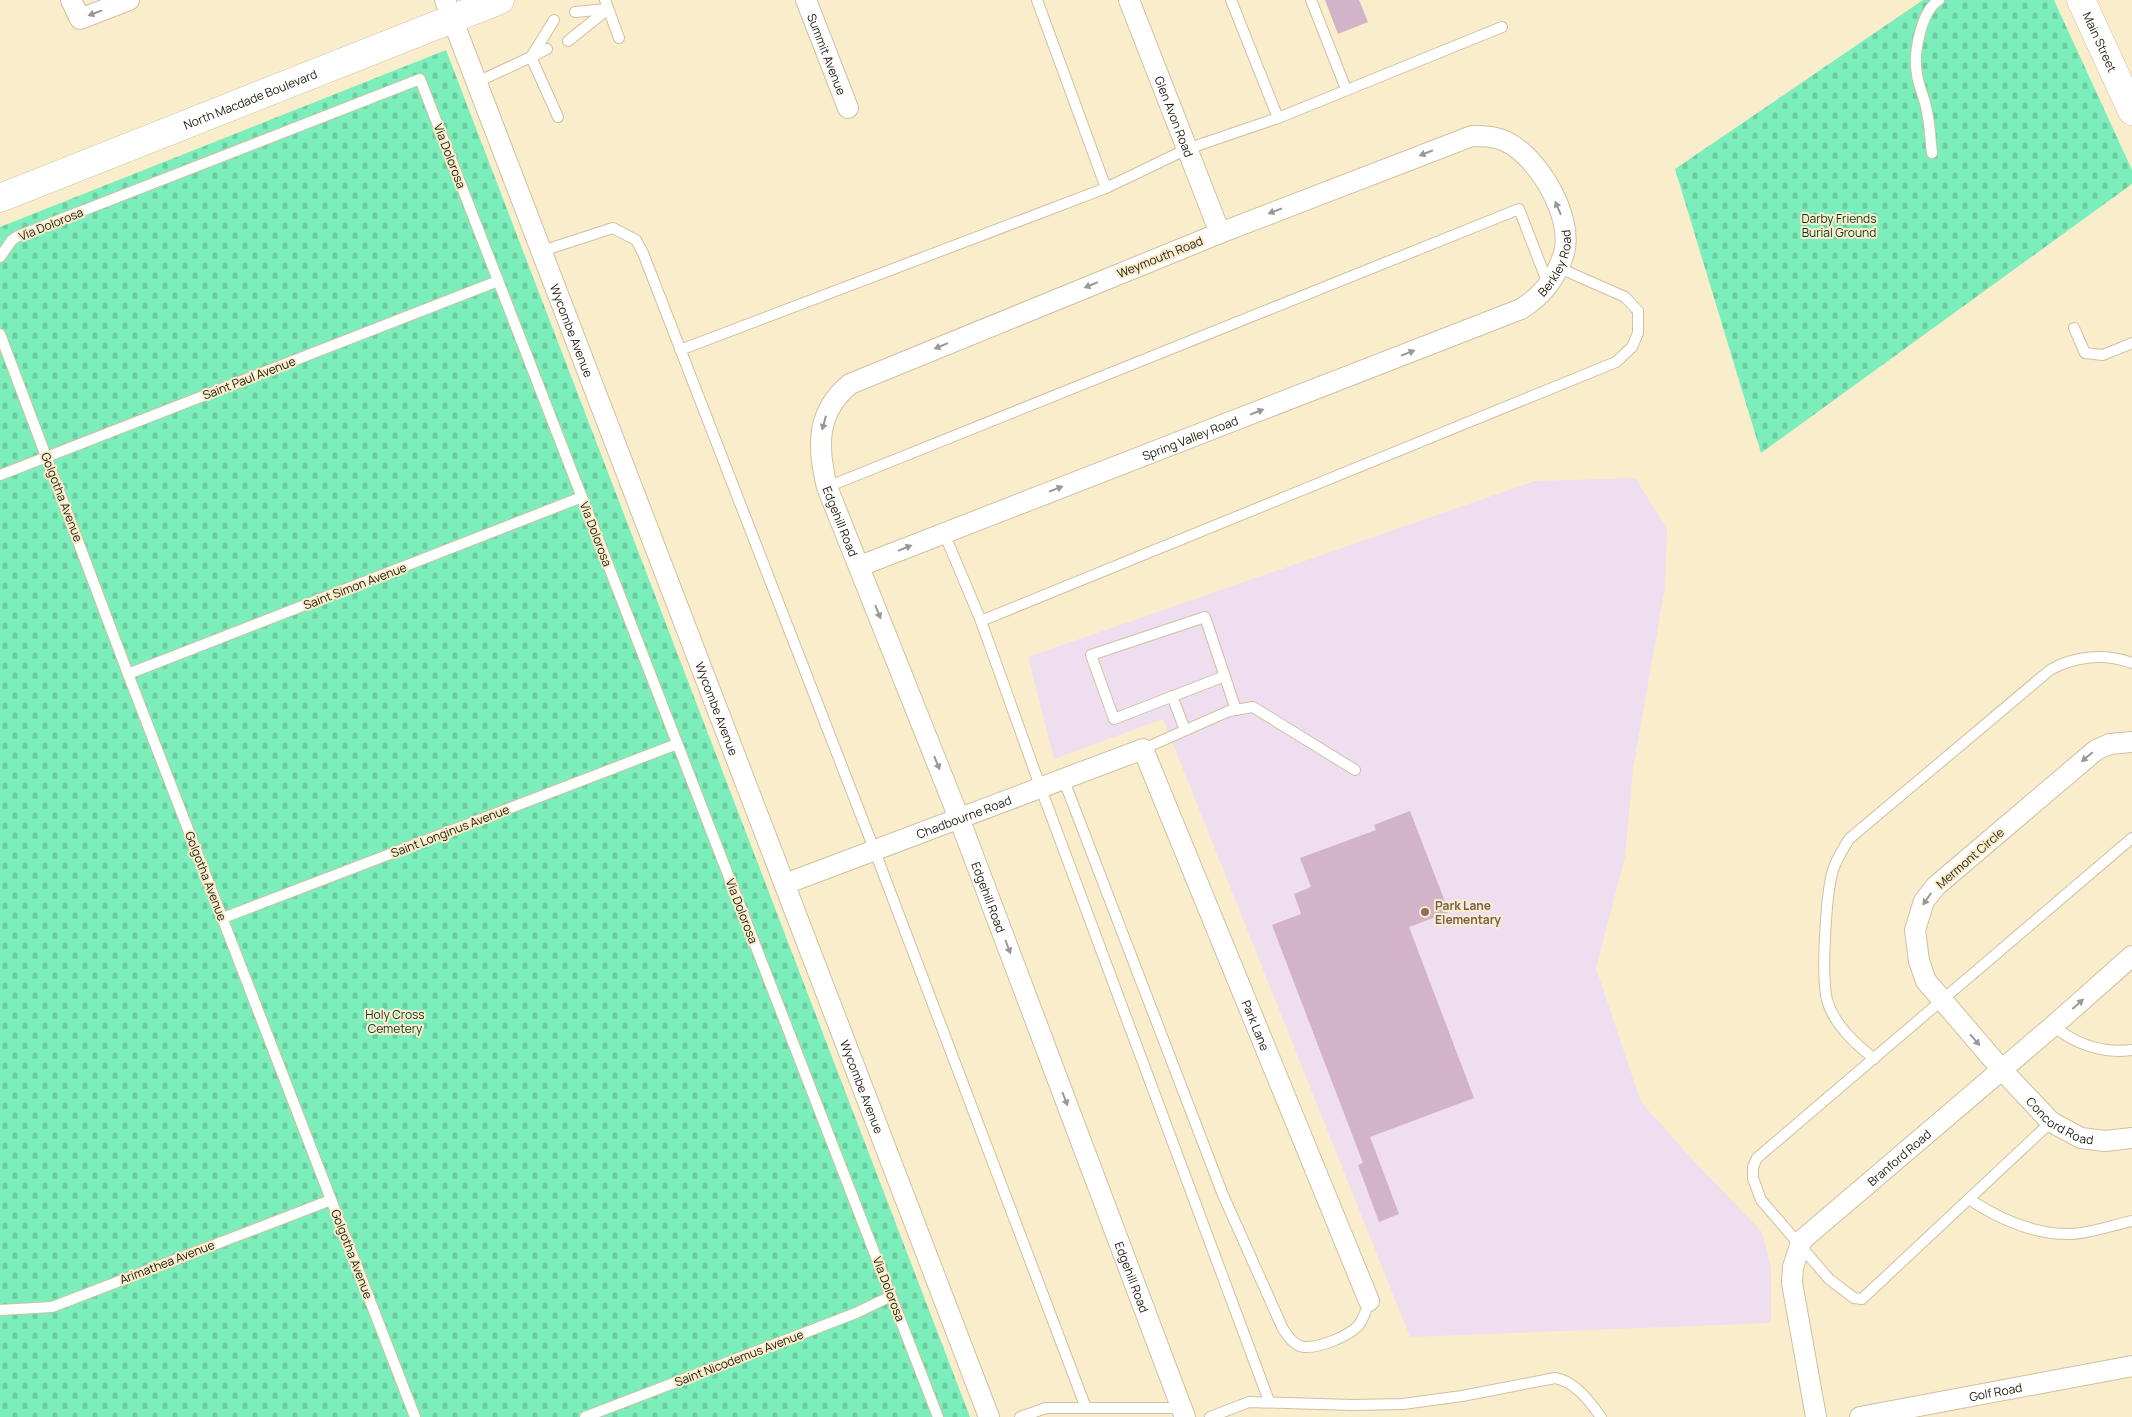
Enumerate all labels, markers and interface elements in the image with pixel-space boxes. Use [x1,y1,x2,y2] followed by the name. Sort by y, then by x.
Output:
[87,9,102,17] one-way arrow
[2079,9,2121,75] street label: Main Street
[804,11,851,97] street label: Summit Avenue
[181,65,320,133] street label: North Macdade Boulevard
[1151,73,1198,159] street label: Glen Avon Road
[430,121,470,191] street label: Via Dolorosa
[1418,149,1433,157] one-way arrow
[1553,201,1561,215] one-way arrow
[16,203,86,245] street label: Via Dolorosa
[1267,208,1282,216] one-way arrow
[1801,210,1877,241] park label: Darby Friends Burial Ground
[1534,229,1574,300] street label: Berkley Road
[1115,232,1205,282] street label: Weymouth Road
[546,281,598,380] street label: Wycombe Avenue
[1083,281,1098,289] one-way arrow
[934,343,948,351] one-way arrow
[1401,349,1416,356] one-way arrow
[200,352,298,404] street label: Saint Paul Avenue
[1250,407,1264,415] one-way arrow
[1140,411,1240,464] street label: Spring Valley Road
[820,416,828,431] one-way arrow
[37,450,87,544] street label: Golgotha Avenue
[819,483,862,559] street label: Edgehill Road
[1049,485,1064,492] one-way arrow
[576,499,616,569] street label: Via Dolorosa
[898,544,912,552] one-way arrow
[301,558,409,614] street label: Saint Simon Avenue
[874,605,882,619] one-way arrow
[691,659,743,758] street label: Wycombe Avenue
[2081,752,2094,763] one-way arrow
[934,756,942,770] one-way arrow
[914,791,1014,842] street label: Chadbourne Road
[388,801,512,861] street label: Saint Longinus Avenue
[1932,824,2008,892] street label: Mermont Circle
[181,829,231,923] street label: Golgotha Avenue
[968,859,1010,935] street label: Edgehill Road
[722,876,762,946] street label: Via Dolorosa
[1922,893,1932,906] one-way arrow
[1435,897,1501,928] place label: Park Lane Elementary
[1419,906,1431,918] marker: Park Lane Elementary
[1005,940,1012,955] one-way arrow
[1238,997,1274,1053] street label: Park Lane
[2072,998,2084,1010] one-way arrow
[365,1006,425,1037] park label: Holy Cross Cemetery
[1970,1033,1981,1046] one-way arrow
[837,1038,888,1136] street label: Wycombe Avenue
[1062,1092,1069,1107] one-way arrow
[2023,1093,2094,1148] street label: Concord Road
[1863,1125,1934,1189] street label: Branford Road
[327,1207,377,1301] street label: Golgotha Avenue
[117,1236,217,1288] street label: Arimathea Avenue
[1111,1239,1153,1315] street label: Edgehill Road
[869,1254,909,1324] street label: Via Dolorosa
[672,1326,806,1390] street label: Saint Nicodemus Avenue
[1968,1378,2024,1405] street label: Golf Road

